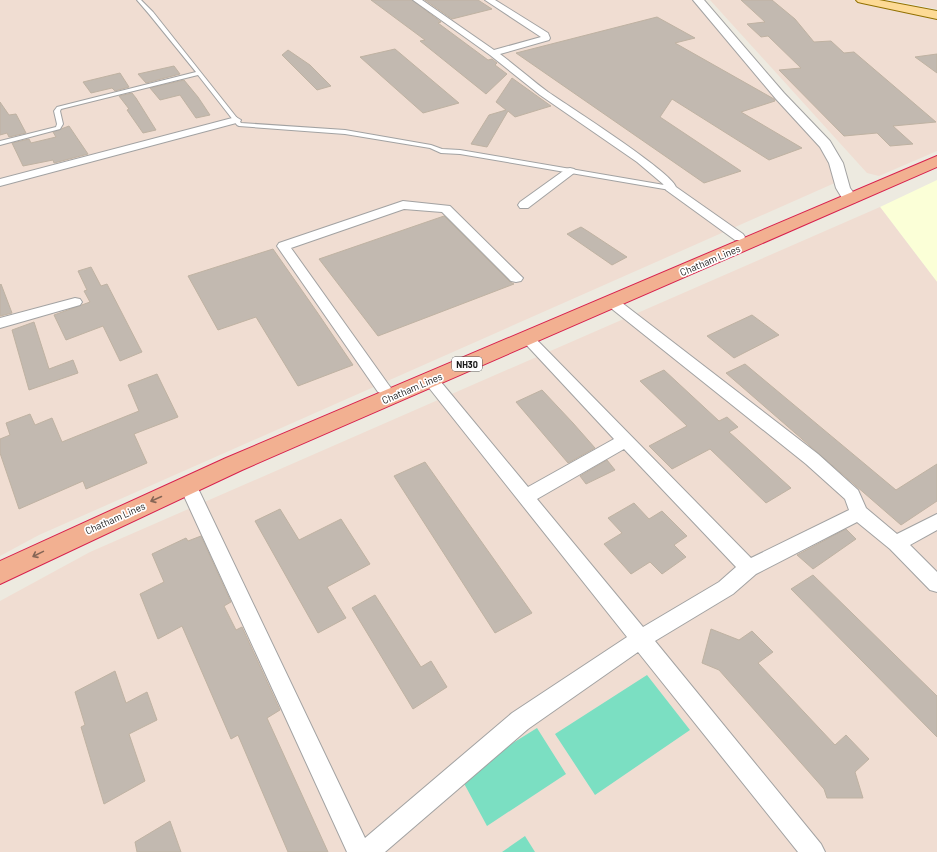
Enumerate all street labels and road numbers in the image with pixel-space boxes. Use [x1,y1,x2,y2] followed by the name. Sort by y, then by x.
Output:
[678,242,742,278] street label: Chatham Lines
[452,357,482,371] road number: NH30
[380,370,444,406] street label: Chatham Lines
[83,499,147,537] street label: Chatham Lines

